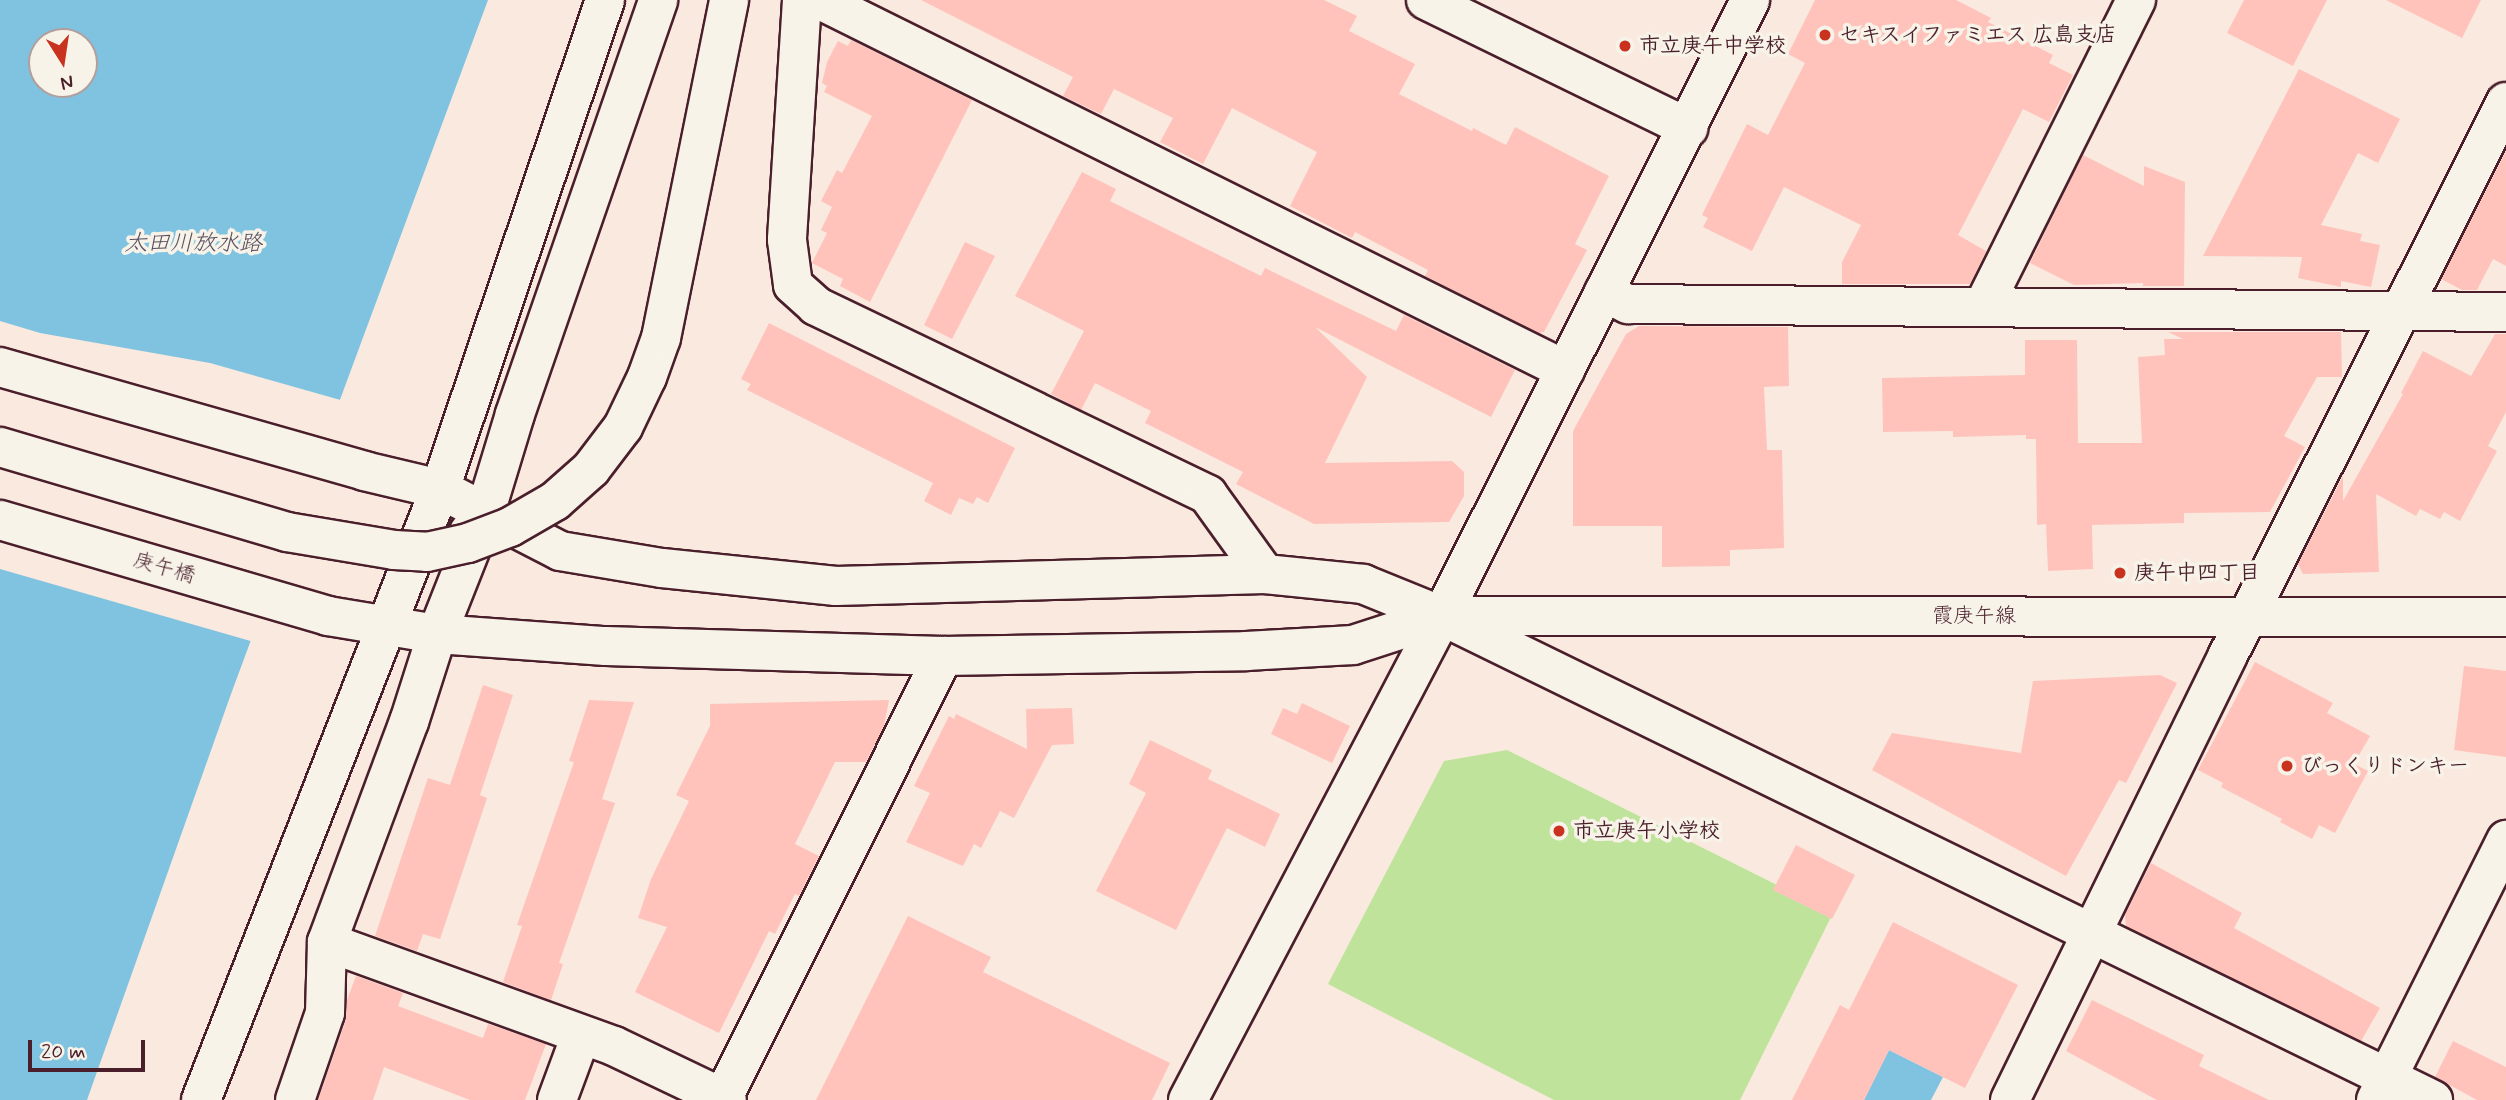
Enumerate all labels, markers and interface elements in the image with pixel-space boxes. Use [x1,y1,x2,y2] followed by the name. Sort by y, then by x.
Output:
[1839,22,2118,48] place label: セキスイファミエス 広島支店
[1817,27,1833,43] marker: セキスイファミエス 広島支店
[28,28,98,98] north arrow
[1639,33,1786,59] place label: 市立庚午中学校
[1617,38,1633,54] marker: 市立庚午中学校
[58,69,76,96] text: N
[124,230,262,258] water label: 太田川放水路
[130,547,198,589] street label: 庚午橋
[2134,560,2260,586] place label: 庚午中四丁目
[2112,565,2128,581] marker: 庚午中四丁目
[1932,603,2016,629] street label: 霞庚午線
[2301,753,2469,779] place label: びっくりドンキー
[2279,758,2295,774] marker: びっくりドンキー
[1573,818,1720,844] place label: 市立庚午小学校
[1551,823,1567,839] marker: 市立庚午小学校
[32,1026,149,1070] scale bar
[41,1038,86,1066] text: 20 m

